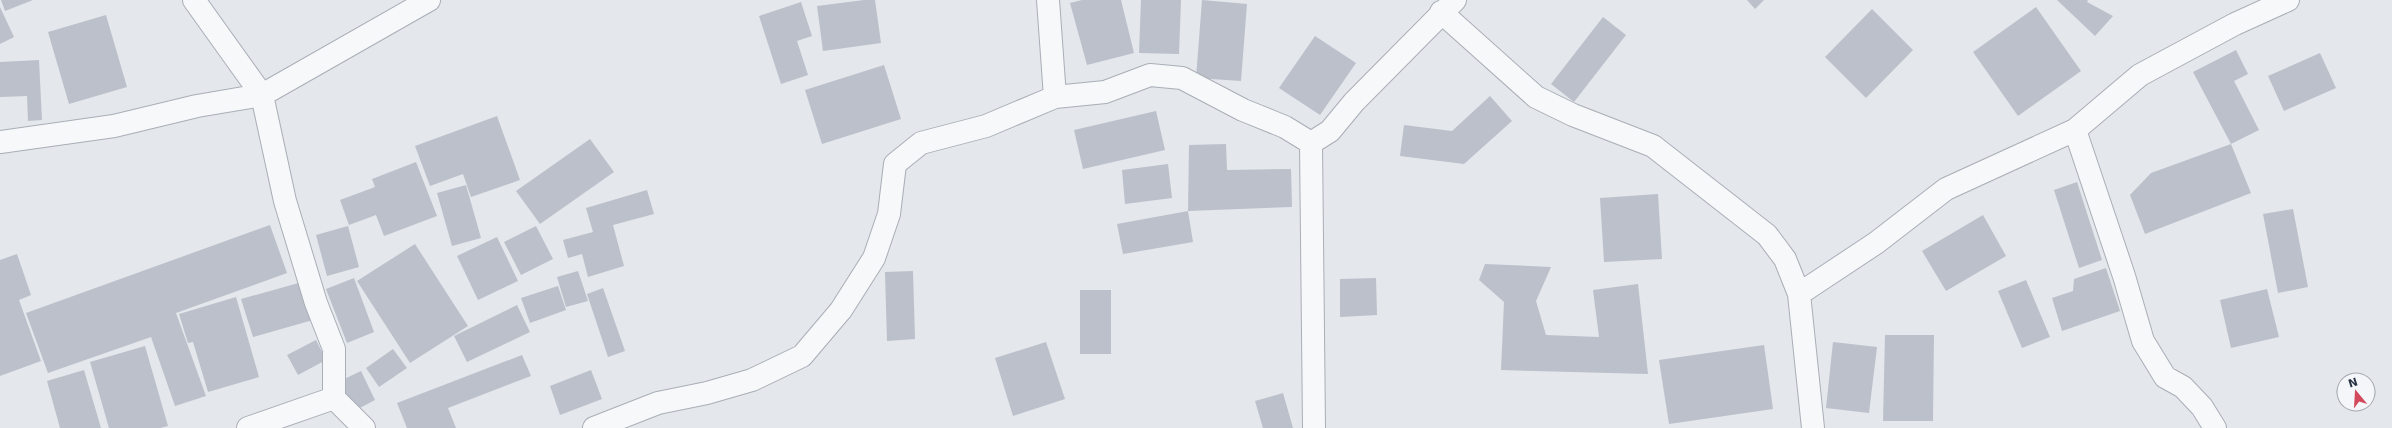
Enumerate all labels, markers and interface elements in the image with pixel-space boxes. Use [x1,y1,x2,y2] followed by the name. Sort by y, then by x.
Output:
[2336,372,2376,412] north arrow
[2347,375,2359,391] text: N

